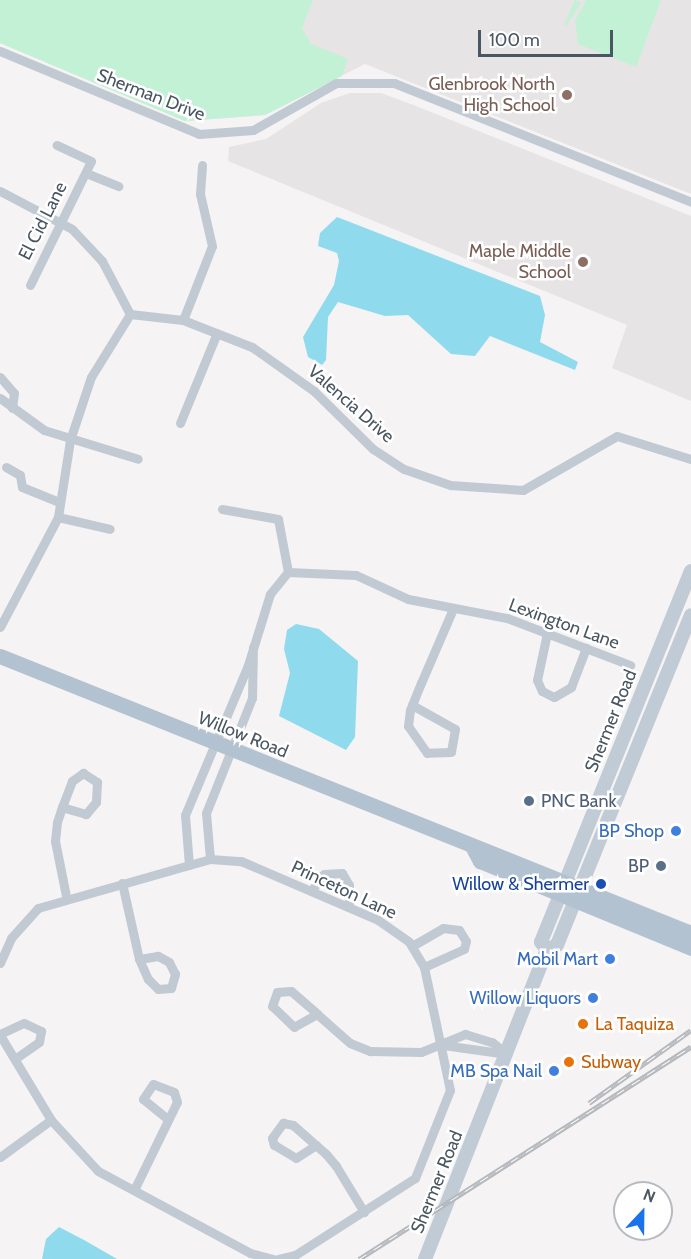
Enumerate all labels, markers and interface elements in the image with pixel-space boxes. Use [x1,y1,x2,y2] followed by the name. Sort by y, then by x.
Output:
[481,18,616,56] scale bar
[489,29,540,51] text: 100 m
[94,64,208,126] street label: Sherman Drive
[428,74,555,116] place label: Glenbrook North High School
[560,88,574,102] marker: Glenbrook North High School
[14,178,72,264] street label: El Cid Lane
[469,241,571,284] place label: Maple Middle School
[576,255,590,269] marker: Maple Middle School
[303,361,399,447] street label: Valencia Drive
[506,594,622,654] street label: Lexington Lane
[581,666,641,776] street label: Shermer Road
[195,707,291,763] street label: Willow Road
[541,790,617,812] place label: PNC Bank
[522,794,536,808] marker: PNC Bank
[599,820,664,842] place label: BP Shop
[669,824,683,838] marker: BP Shop
[628,855,649,877] place label: BP
[288,856,400,924] street label: Princeton Lane
[654,859,668,873] marker: BP
[452,873,589,895] place label: Willow & Shermer
[594,877,608,891] marker: Willow & Shermer
[517,948,598,970] place label: Mobil Mart
[603,952,617,966] marker: Mobil Mart
[470,987,581,1009] place label: Willow Liquors
[586,991,600,1005] marker: Willow Liquors
[595,1013,674,1035] place label: La Taquiza
[576,1017,590,1031] marker: La Taquiza
[581,1051,641,1073] place label: Subway
[562,1055,576,1069] marker: Subway
[450,1060,542,1082] place label: MB Spa Nail
[547,1064,561,1078] marker: MB Spa Nail
[407,1127,467,1237] street label: Shermer Road
[613,1181,673,1241] north arrow
[640,1185,658,1207] text: N

